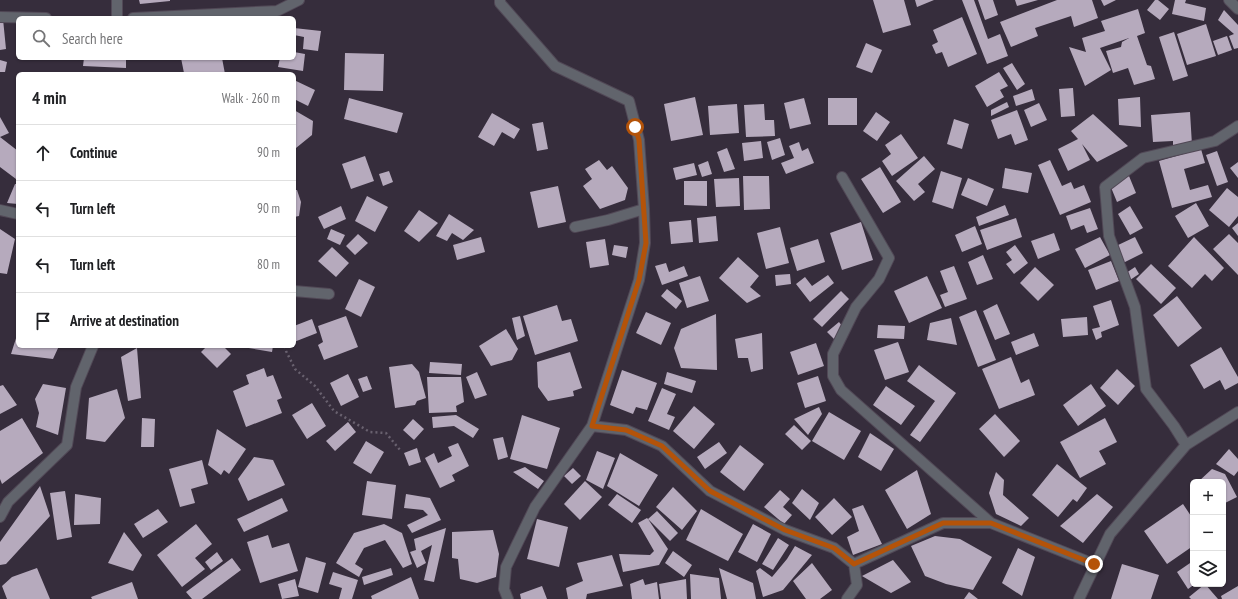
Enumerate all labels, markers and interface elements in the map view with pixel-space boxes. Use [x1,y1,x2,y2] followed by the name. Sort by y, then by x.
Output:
[16,16,296,60] search box
[30,27,52,49] icon: search
[62,29,123,48] text: Search here
[32,87,66,109] text: 4 min
[222,90,280,107] text: Walk · 260 m
[626,118,644,136] route start
[32,142,54,164] icon: ahead
[70,143,117,162] text: Continue
[257,144,280,161] text: 90 m
[32,198,54,220] icon: left
[70,199,115,218] text: Turn left
[257,200,280,217] text: 90 m
[32,254,54,276] icon: left
[70,255,115,274] text: Turn left
[257,256,280,273] text: 80 m
[32,310,54,332] icon: arrive
[70,311,179,330] text: Arrive at destination
[1190,479,1226,587] map controls
[1190,479,1226,515] button: +
[1190,515,1226,551] button: −
[1190,551,1226,587] button: layers
[1085,555,1103,573] route end

